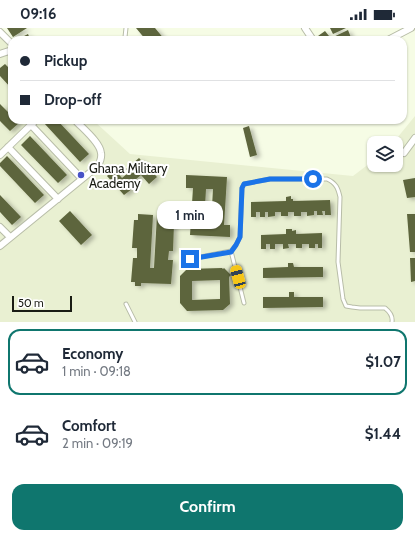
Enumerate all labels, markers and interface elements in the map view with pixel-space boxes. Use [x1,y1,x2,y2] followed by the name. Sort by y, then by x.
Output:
[20,5,56,23] text: 09:16
[44,52,87,70] text: Pickup
[44,91,102,109] text: Drop-off
[367,136,403,172] map controls
[367,136,403,172] button: layers
[89,160,168,191] place label: Ghana Military Academy
[76,170,86,180] marker: Ghana Military Academy
[304,170,322,188] route start
[157,201,223,229] callout: 1 min
[175,207,205,223] text: 1 min
[181,250,199,268] route end
[229,264,247,290] car
[12,294,72,313] scale bar
[18,296,44,310] text: 50 m
[14,344,50,380] icon: car
[62,345,123,363] text: Economy
[365,353,401,371] text: $1.07
[62,363,131,379] text: 1 min · 09:18
[14,416,50,452] icon: car
[62,417,116,435] text: Comfort
[365,425,401,443] text: $1.44
[62,435,133,451] text: 2 min · 09:19
[12,484,403,530] button: Confirm

